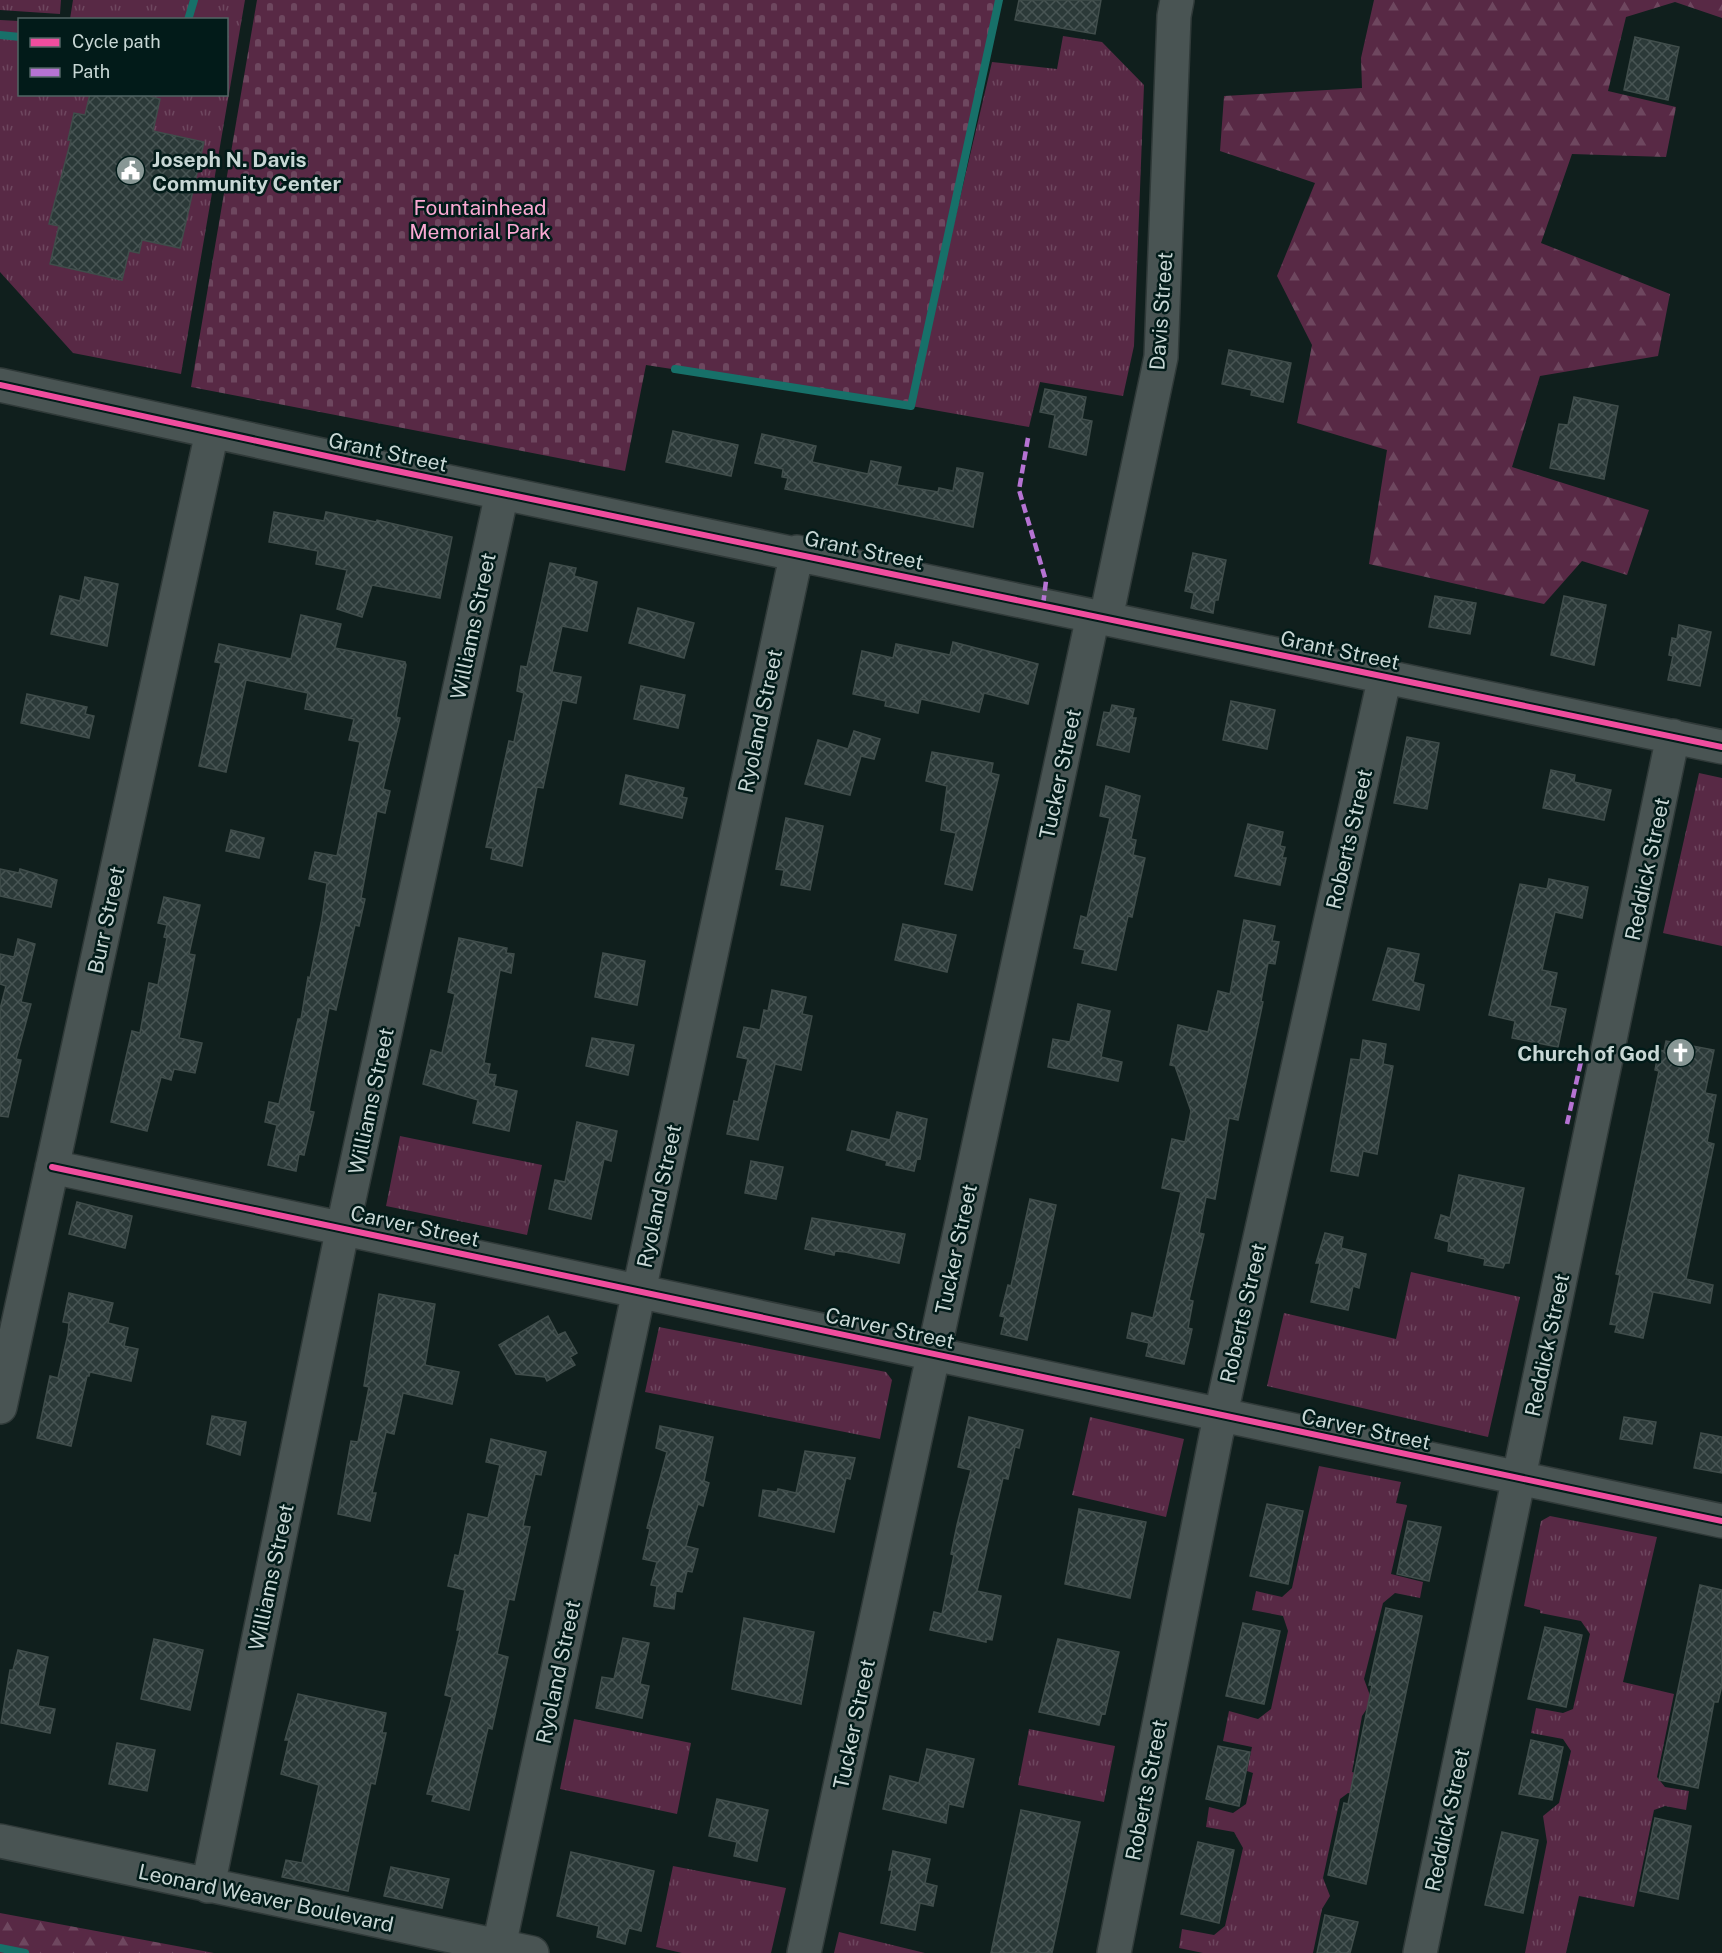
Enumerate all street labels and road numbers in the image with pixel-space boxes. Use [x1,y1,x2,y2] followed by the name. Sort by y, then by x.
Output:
[1144,251,1178,371] street label: Davis Street
[326,427,450,477] street label: Grant Street
[802,525,926,575] street label: Grant Street
[445,550,501,702] street label: Williams Street
[1278,625,1402,675] street label: Grant Street
[733,647,787,795] street label: Ryoland Street
[1034,707,1086,841] street label: Tucker Street
[1321,766,1377,912] street label: Roberts Street
[1620,795,1674,943] street label: Reddick Street
[82,864,130,976] street label: Burr Street
[343,1025,399,1177] street label: Williams Street
[632,1122,686,1270] street label: Ryoland Street
[930,1182,982,1316] street label: Tucker Street
[348,1200,482,1252] street label: Carver Street
[1215,1240,1271,1386] street label: Roberts Street
[1520,1271,1574,1419] street label: Reddick Street
[823,1302,957,1354] street label: Carver Street
[1299,1403,1433,1455] street label: Carver Street
[243,1501,299,1653] street label: Williams Street
[531,1598,585,1746] street label: Ryoland Street
[828,1657,880,1791] street label: Tucker Street
[1120,1717,1172,1863] street label: Roberts Street
[1420,1746,1474,1894] street label: Reddick Street
[136,1859,396,1937] street label: Leonard Weaver Boulevard

